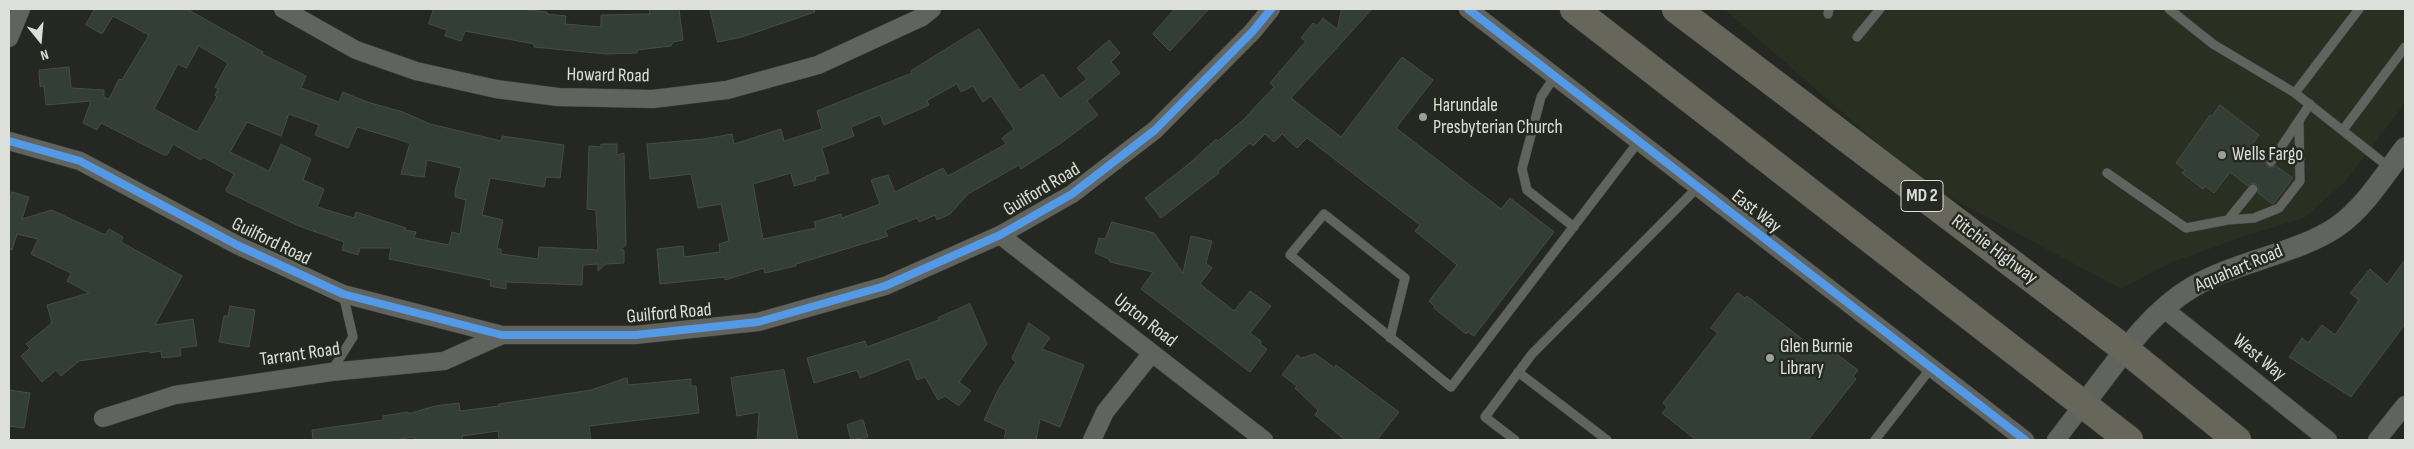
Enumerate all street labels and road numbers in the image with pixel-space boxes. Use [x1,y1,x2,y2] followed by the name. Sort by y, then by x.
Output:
[566,64,650,88] street label: Howard Road
[1000,158,1084,222] street label: Guilford Road
[1901,180,1943,212] road number: MD 2
[1727,186,1785,238] street label: East Way
[1947,210,2041,290] street label: Ritchie Highway
[228,213,314,271] street label: Guilford Road
[2192,240,2286,298] street label: Aquahart Road
[1109,289,1181,353] street label: Upton Road
[626,299,712,329] street label: Guilford Road
[2228,330,2290,386] street label: West Way
[259,338,341,372] street label: Tarrant Road

